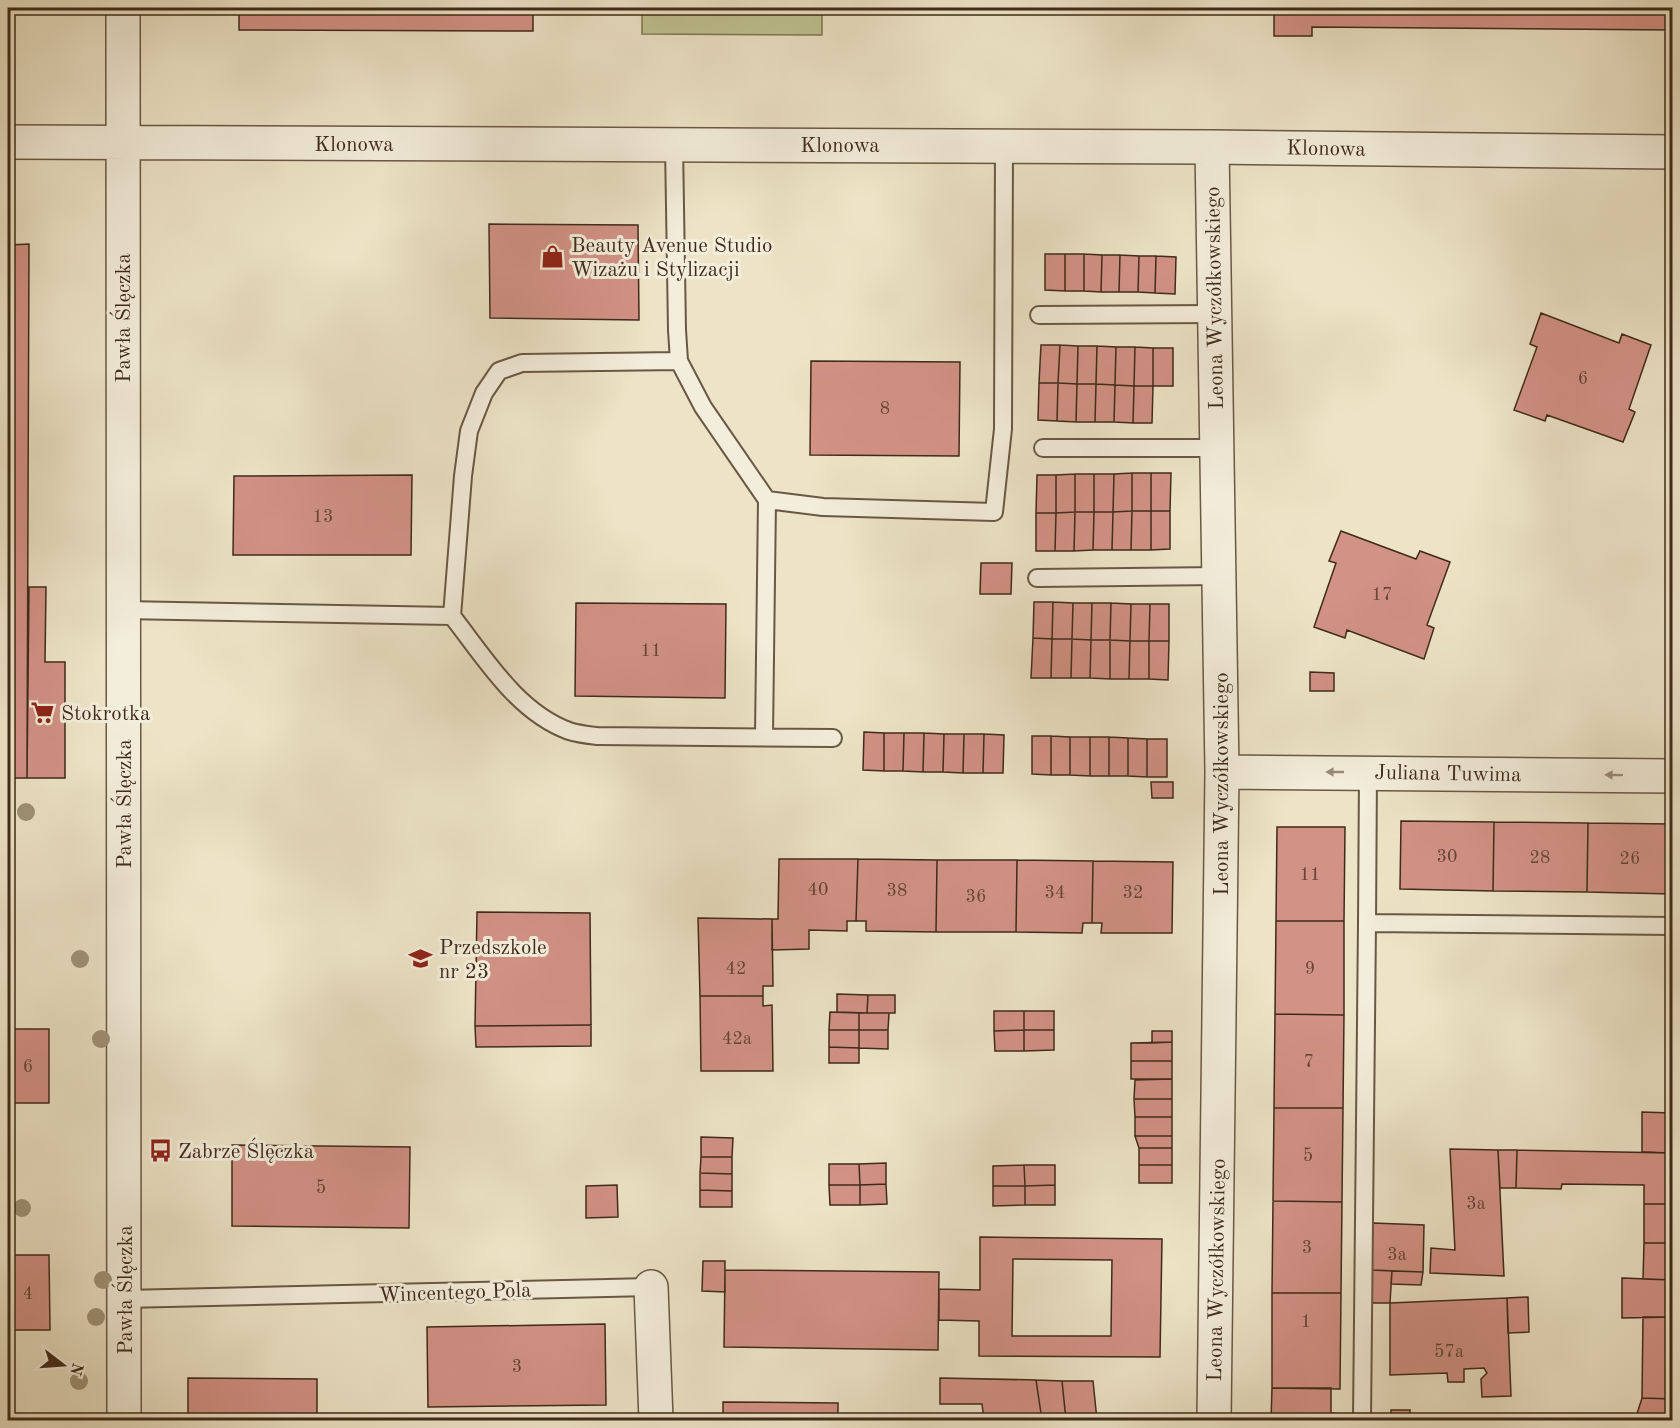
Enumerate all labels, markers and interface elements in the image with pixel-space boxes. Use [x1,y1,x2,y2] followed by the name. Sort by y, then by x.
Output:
[314,135,394,156] street label: Klonowa
[800,136,880,157] street label: Klonowa
[1286,138,1366,161] street label: Klonowa
[1203,186,1228,410] street label: Leona Wyczółkowskiego
[571,236,772,281] place label: Beauty Avenue Studio Wizażu i Stylizacji
[540,244,566,270] shop icon: Beauty Avenue Studio Wizażu i Stylizacji
[109,253,135,383] street label: Pawła Ślęczka
[1578,370,1588,388] house number: 6
[880,400,890,418] house number: 8
[313,508,333,526] house number: 13
[1372,586,1392,604] house number: 17
[641,642,661,660] house number: 11
[1212,672,1233,896] street label: Leona Wyczółkowskiego
[30,700,56,726] supermarket icon: Stokrotka
[61,704,150,725] place label: Stokrotka
[110,739,136,869] street label: Pawła Ślęczka
[1374,763,1522,786] street label: Juliana Tuwima
[1326,767,1345,777] one-way arrow
[1605,770,1624,780] one-way arrow
[1437,848,1457,866] house number: 30
[1530,849,1550,867] house number: 28
[1620,850,1640,868] house number: 26
[1300,866,1320,884] house number: 11
[808,881,828,899] house number: 40
[887,882,907,900] house number: 38
[1045,884,1065,902] house number: 34
[1123,884,1143,902] house number: 32
[966,888,986,906] house number: 36
[439,938,547,983] place label: Przedszkole nr 23
[408,946,434,972] school or university icon: Przedszkole nr 23
[726,960,746,978] house number: 42
[1305,960,1315,978] house number: 9
[722,1030,752,1048] house number: 42a
[1304,1053,1314,1071] house number: 7
[23,1058,33,1076] house number: 6
[178,1137,314,1163] place label: Zabrze Ślęczka
[147,1138,173,1164] bus stop icon: Zabrze Ślęczka
[1303,1147,1313,1165] house number: 5
[1205,1158,1230,1382] street label: Leona Wyczółkowskiego
[316,1179,326,1197] house number: 5
[1466,1195,1486,1213] house number: 3a
[111,1225,137,1355] street label: Pawła Ślęczka
[1302,1239,1312,1257] house number: 3
[1387,1246,1407,1264] house number: 3a
[378,1280,532,1307] street label: Wincentego Pola
[23,1285,33,1303] house number: 4
[1301,1313,1311,1331] house number: 1
[33,1335,93,1395] north arrow
[1434,1343,1464,1361] house number: 57a
[512,1358,522,1376] house number: 3
[66,1361,85,1378] text: N

